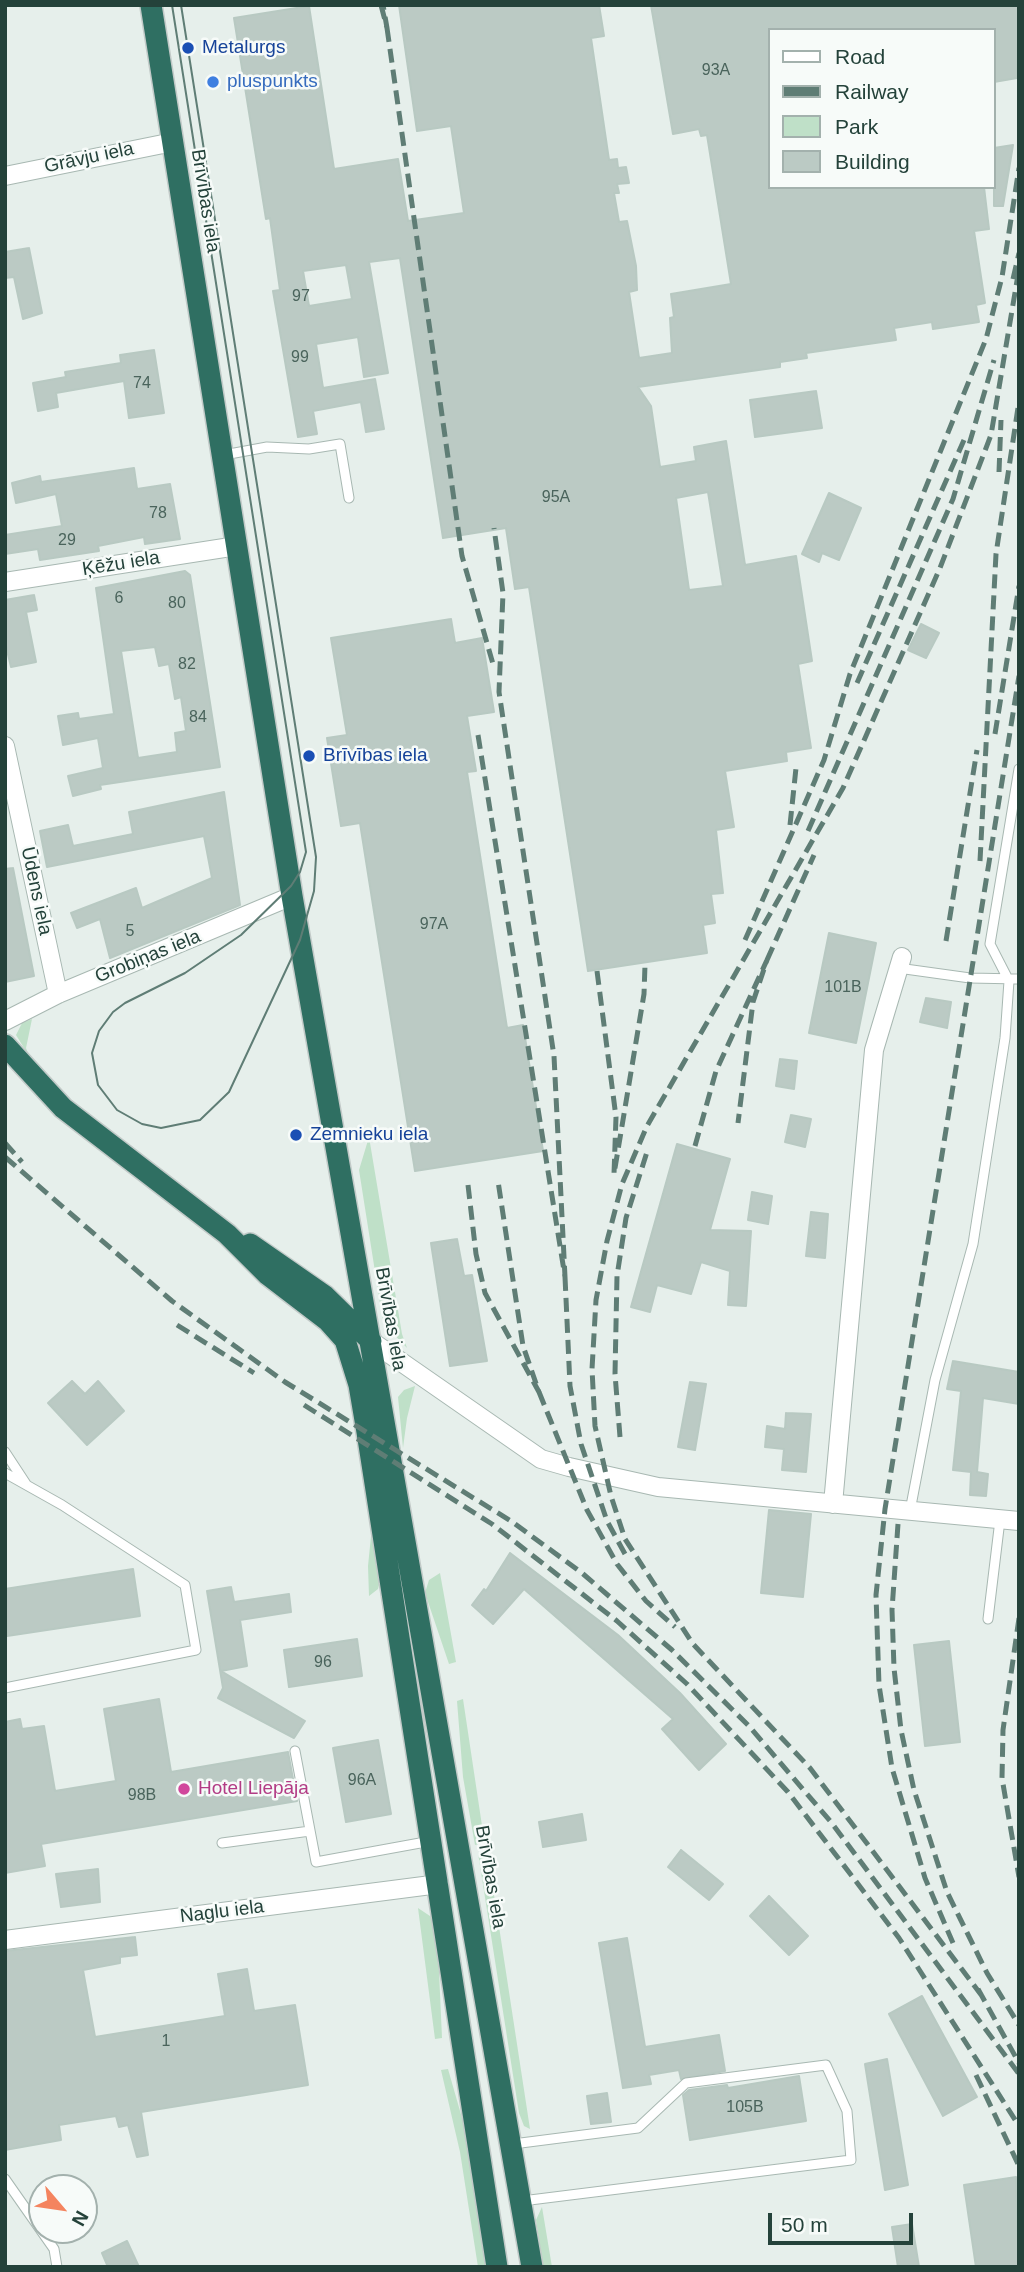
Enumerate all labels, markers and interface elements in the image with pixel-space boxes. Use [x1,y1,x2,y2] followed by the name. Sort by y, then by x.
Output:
[768,28,996,189] legend
[202,37,285,59] place label: Metalurgs
[180,40,196,56] marker: Metalurgs
[835,45,885,68] text: Road
[702,61,730,81] house number: 93A
[227,71,318,93] place label: pluspunkts
[205,74,221,90] marker: pluspunkts
[835,80,909,103] text: Railway
[835,115,878,138] text: Park
[42,137,136,179] street label: Grāvju iela
[186,148,224,254] street label: Brīvības iela
[835,150,910,173] text: Building
[292,287,310,307] house number: 97
[291,348,309,368] house number: 99
[133,374,151,394] house number: 74
[542,488,570,508] house number: 95A
[149,504,167,524] house number: 78
[58,531,76,551] house number: 29
[81,547,161,581] street label: Ķēžu iela
[115,589,123,609] house number: 6
[168,594,186,614] house number: 80
[178,655,196,675] house number: 82
[189,708,207,728] house number: 84
[323,745,428,767] place label: Brīvības iela
[301,748,317,764] marker: Brīvības iela
[16,845,56,937] street label: Ūdens iela
[420,915,448,935] house number: 97A
[126,922,134,942] house number: 5
[92,925,204,989] street label: Grobiņas iela
[824,978,862,998] house number: 101B
[310,1124,428,1146] place label: Zemnieku iela
[288,1127,304,1143] marker: Zemnieku iela
[370,1266,410,1372] street label: Brīvības iela
[314,1653,332,1673] house number: 96
[348,1771,376,1791] house number: 96A
[198,1778,309,1800] place label: Hotel Liepāja
[176,1781,192,1797] marker: Hotel Liepāja
[128,1786,156,1806] house number: 98B
[470,1824,510,1930] street label: Brīvības iela
[179,1896,265,1928] street label: Naglu iela
[162,2032,170,2052] house number: 1
[726,2098,764,2118] house number: 105B
[28,2174,98,2244] north arrow
[772,2198,917,2242] scale bar
[68,2207,93,2230] text: N
[781,2213,828,2236] text: 50 m

